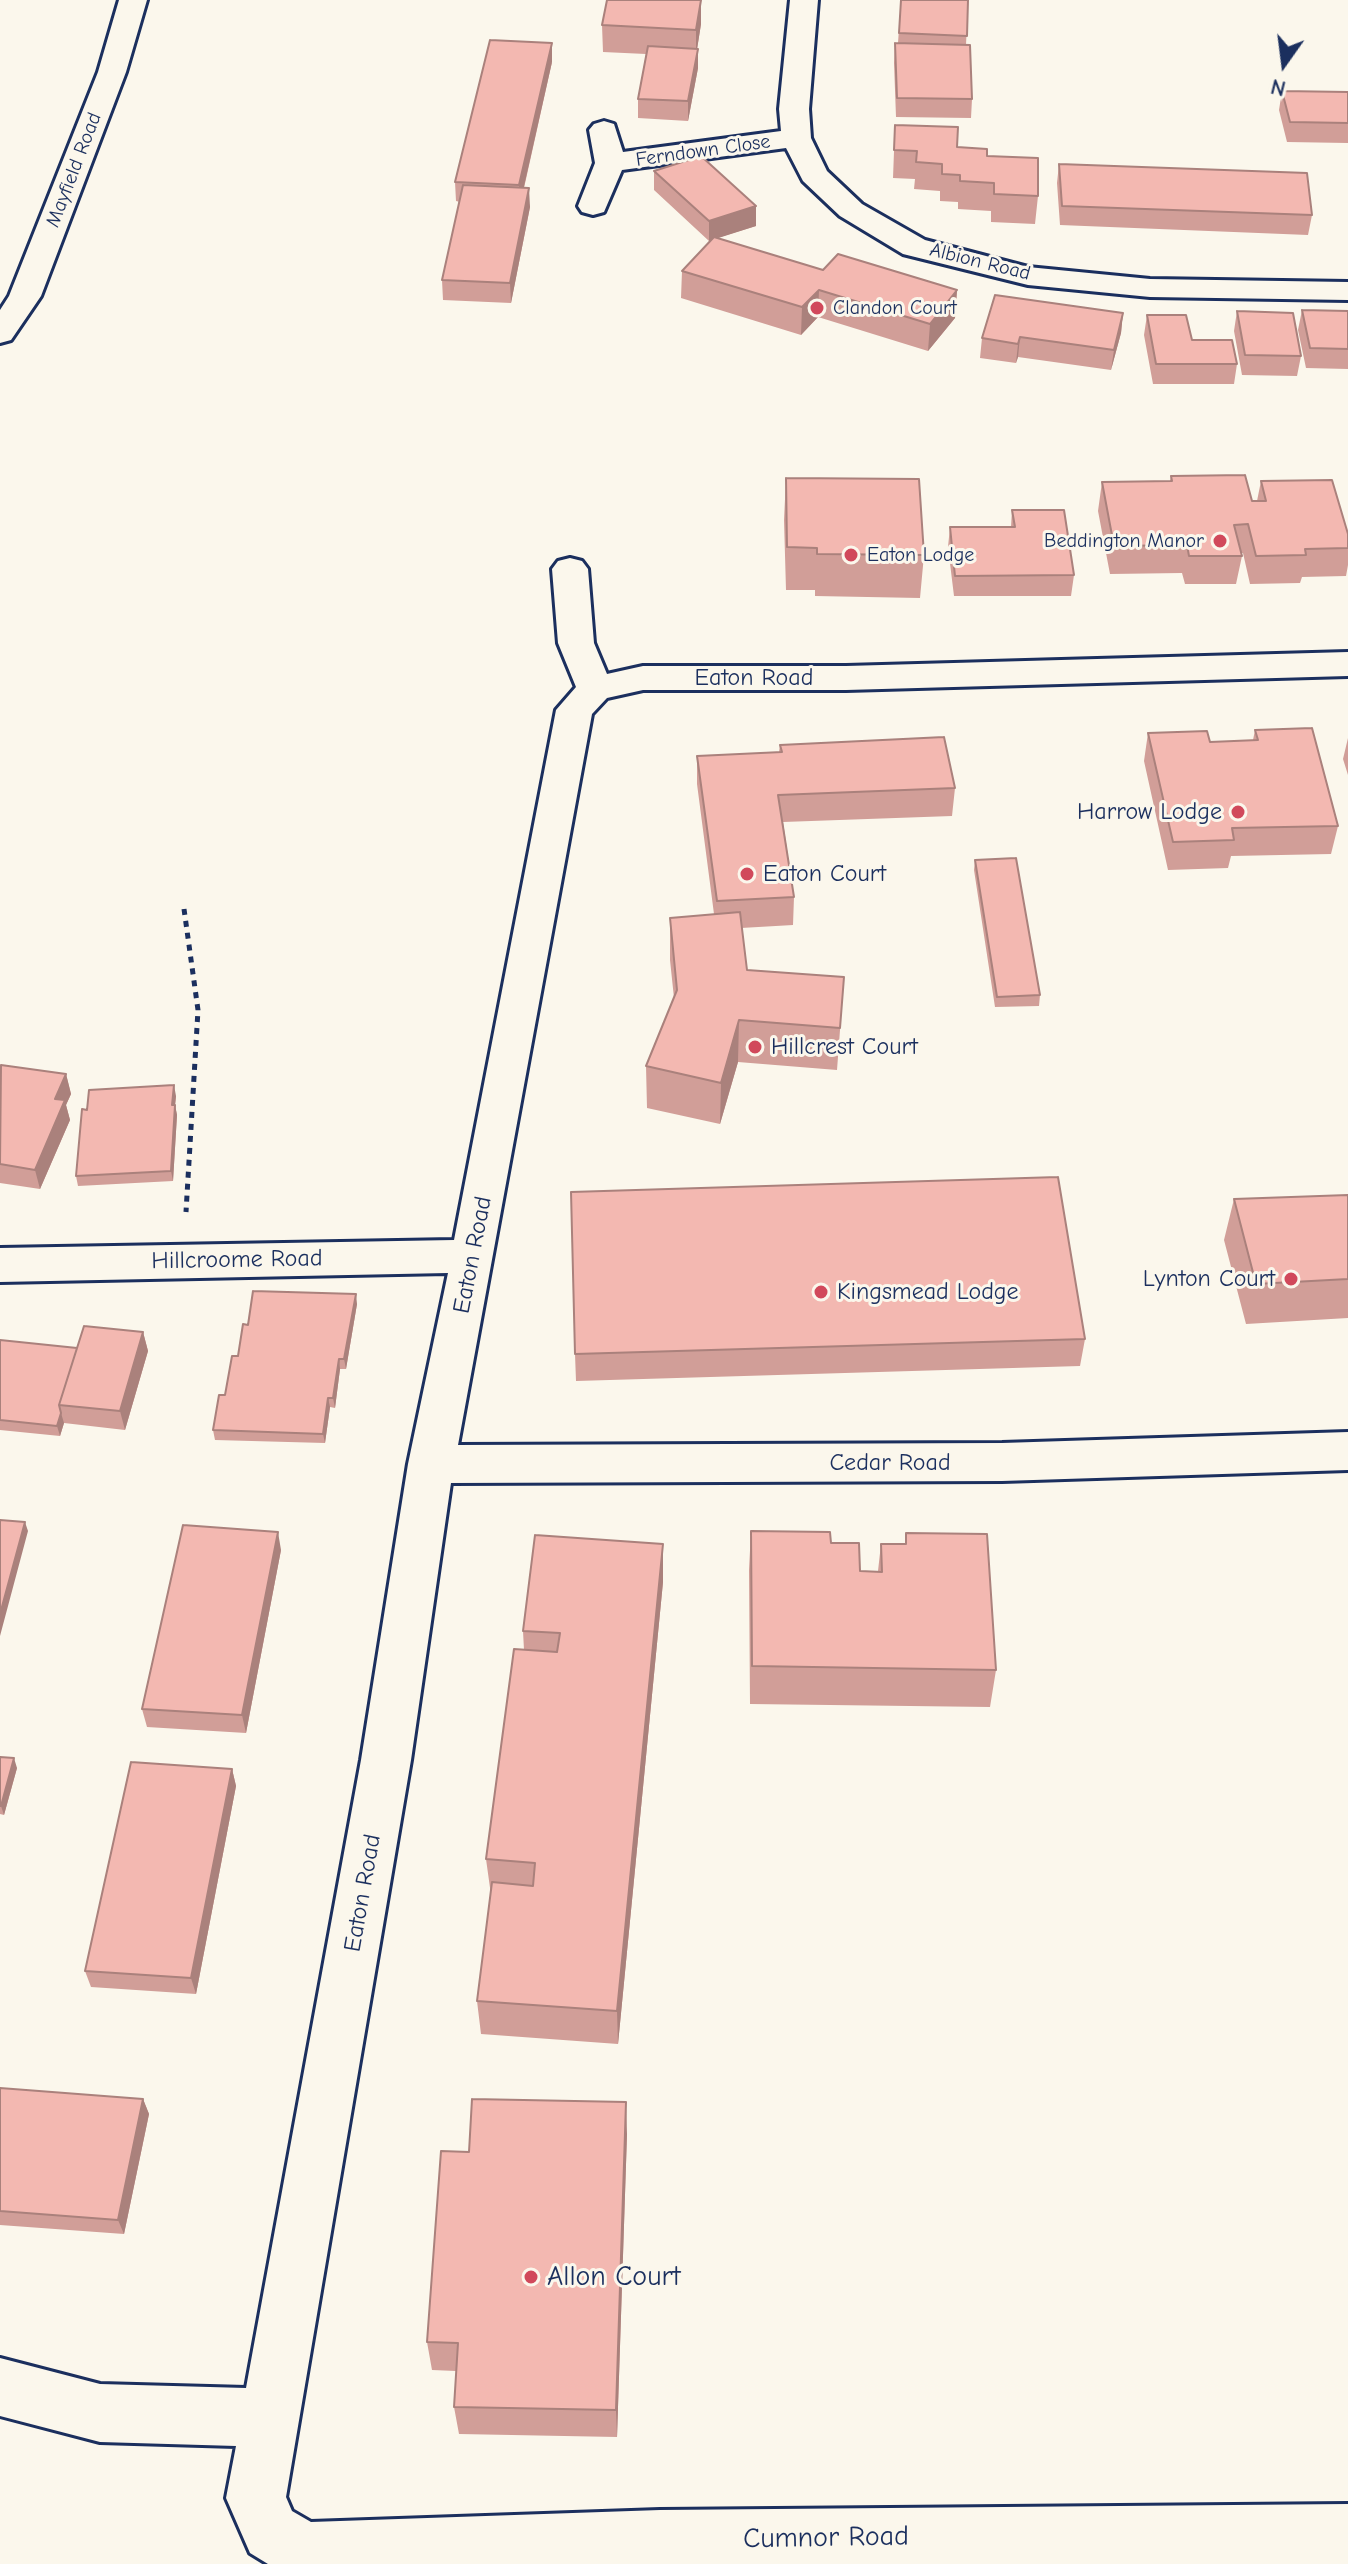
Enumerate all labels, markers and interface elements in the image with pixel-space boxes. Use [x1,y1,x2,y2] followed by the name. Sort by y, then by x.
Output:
[1244,24,1324,104] north arrow
[1268,73,1288,102] text: N
[41,109,107,231] street label: Mayfield Road
[634,130,772,172] street label: Ferndown Close
[927,238,1033,286] street label: Albion Road
[833,296,957,320] place label: Clandon Court
[808,299,826,317] marker: Clandon Court
[1044,529,1204,553] place label: Beddington Manor
[1211,532,1229,550] marker: Beddington Manor
[867,543,974,567] place label: Eaton Lodge
[842,546,860,564] marker: Eaton Lodge
[695,664,813,692] street label: Eaton Road
[1077,798,1222,826] place label: Harrow Lodge
[1229,803,1247,821] marker: Harrow Lodge
[763,860,886,888] place label: Eaton Court
[738,865,756,883] marker: Eaton Court
[771,1033,918,1061] place label: Hillcrest Court
[746,1038,764,1056] marker: Hillcrest Court
[448,1194,498,1316] street label: Eaton Road
[151,1244,323,1276] street label: Hillcroome Road
[1143,1265,1275,1293] place label: Lynton Court
[1282,1270,1300,1288] marker: Lynton Court
[837,1278,1019,1306] place label: Kingsmead Lodge
[812,1283,830,1301] marker: Kingsmead Lodge
[829,1449,951,1477] street label: Cedar Road
[339,1832,387,1954] street label: Eaton Road
[547,2260,681,2294] place label: Allon Court
[522,2268,540,2286] marker: Allon Court
[743,2520,909,2556] street label: Cumnor Road

